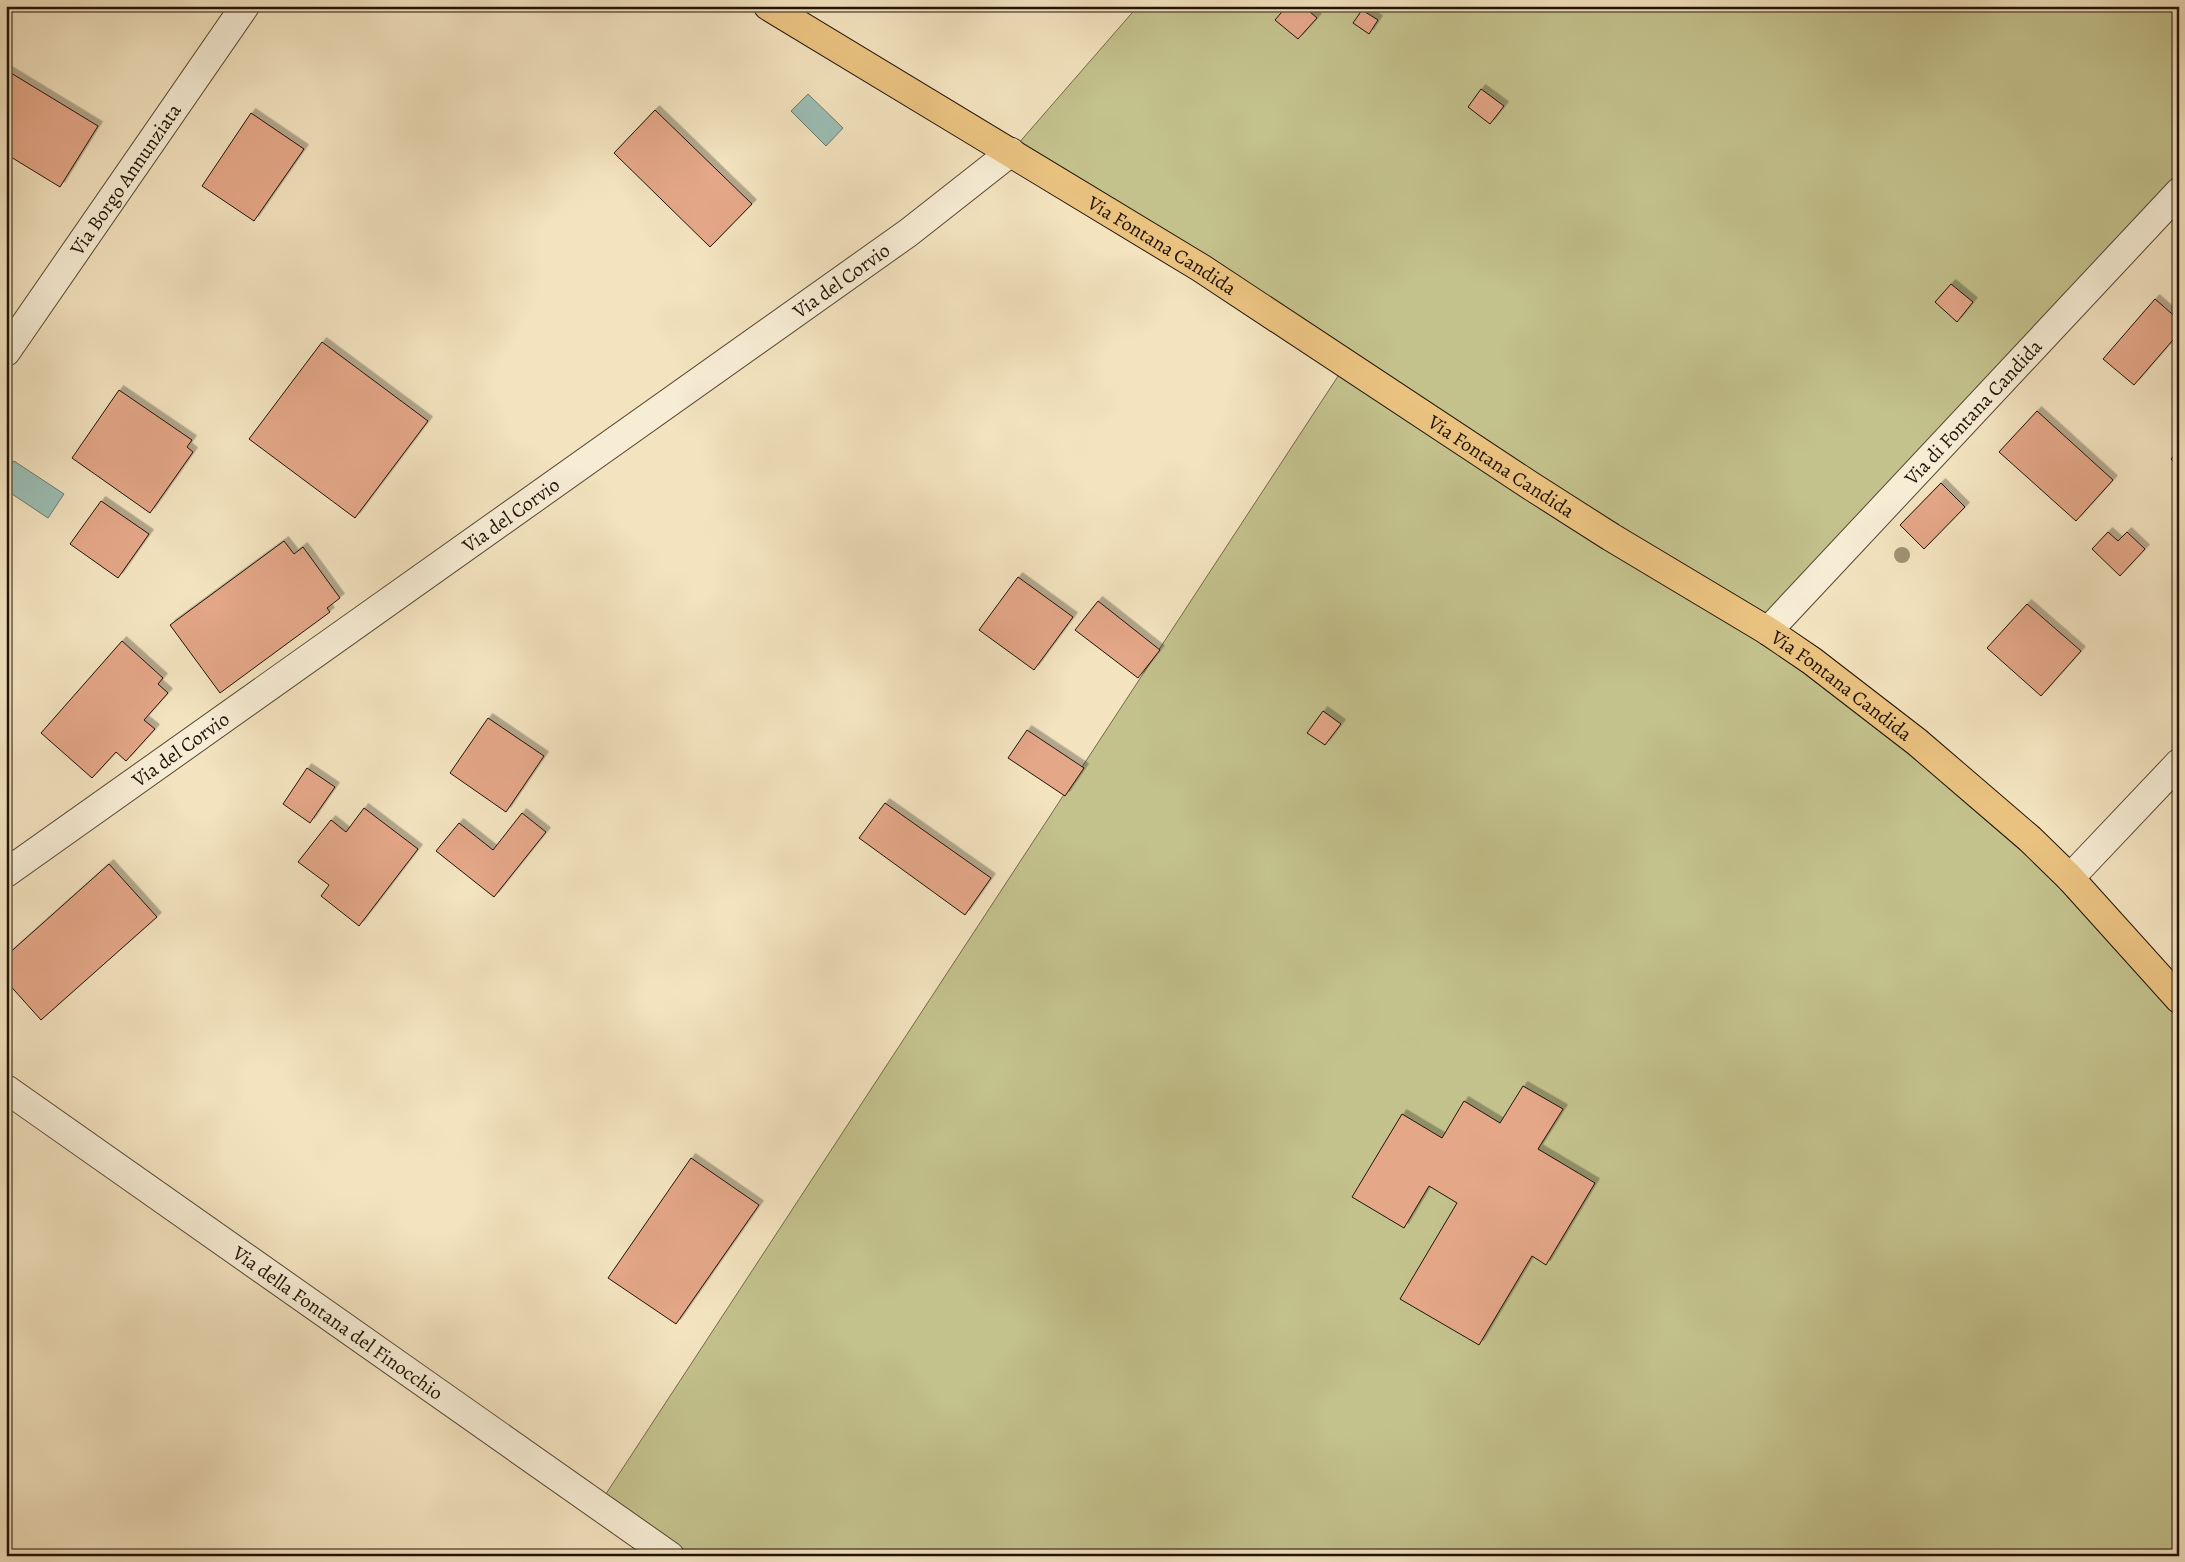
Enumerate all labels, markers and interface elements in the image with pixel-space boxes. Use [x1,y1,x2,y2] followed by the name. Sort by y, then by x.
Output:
[63,98,188,262] street label: Via Borgo Annunziata
[1082,189,1242,302] street label: Via Fontana Candida
[787,237,896,325] street label: Via del Corvio
[1898,333,2049,492] street label: Via di Fontana Candida
[1422,408,1580,525] street label: Via Fontana Candida
[456,471,565,560] street label: Via del Corvio
[1765,623,1918,748] street label: Via Fontana Candida
[126,706,235,794] street label: Via del Corvio
[226,1239,448,1406] street label: Via della Fontana del Finocchio

